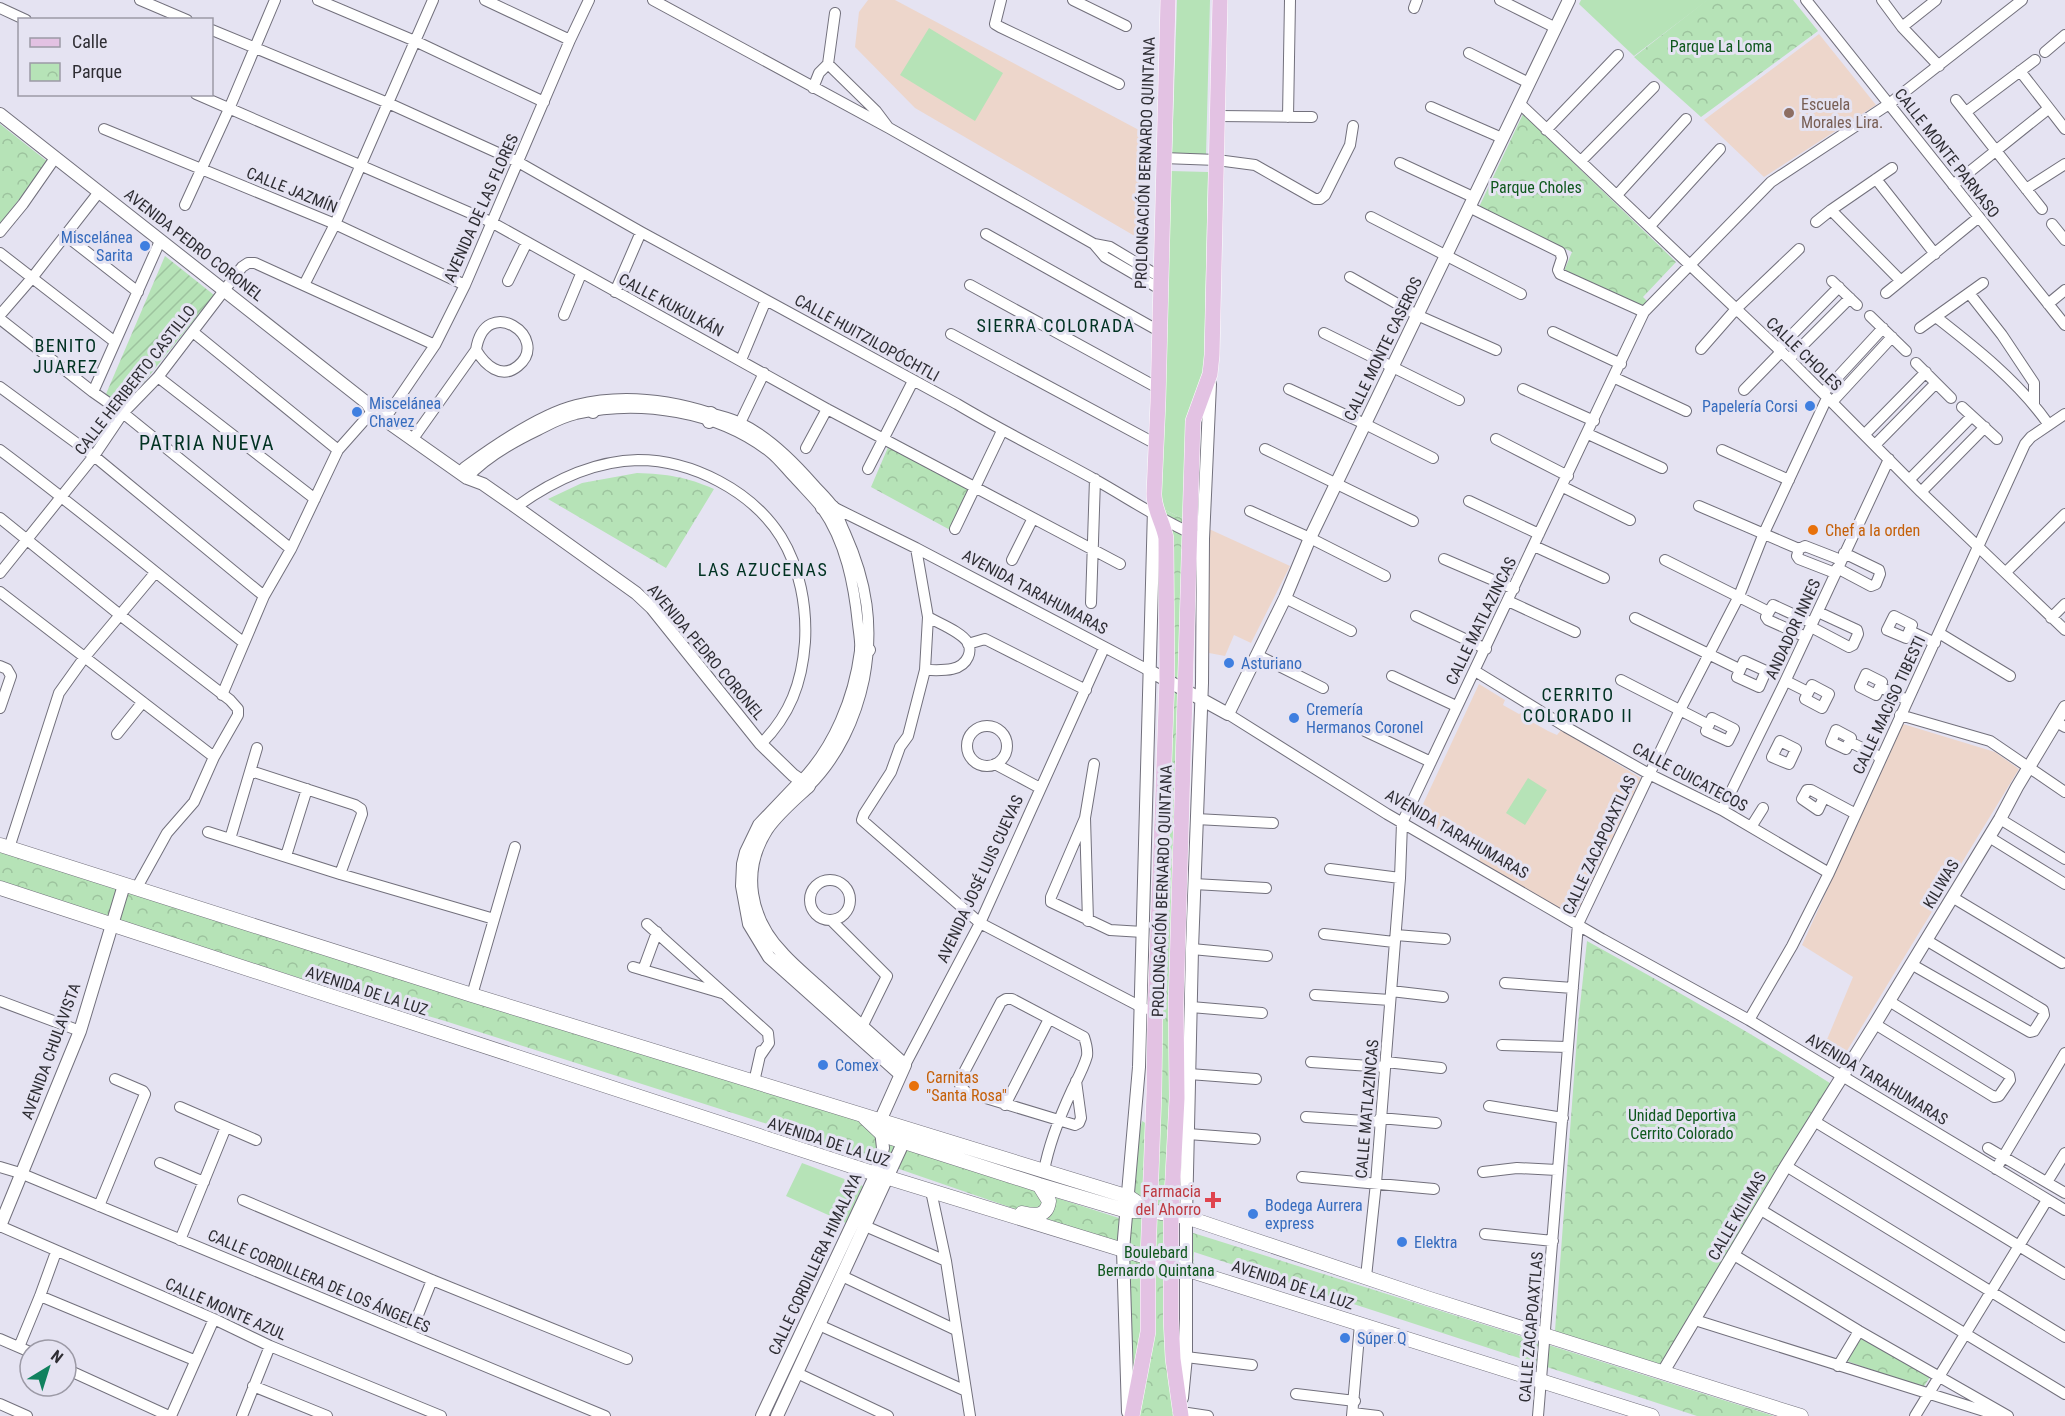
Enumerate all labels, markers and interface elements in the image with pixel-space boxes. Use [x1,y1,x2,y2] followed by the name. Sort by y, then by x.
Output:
[18,18,213,96] legend
[72,31,108,52] text: Calle
[1130,37,1159,289] street label: PROLONGACIÓN BERNARDO QUINTANA
[1670,37,1772,56] park label: Parque La Loma
[72,61,122,82] text: Parque
[1891,84,2003,222] street label: CALLE MONTE PARNASO
[1801,95,1883,132] place label: Escuela Morales Lira.
[1782,106,1796,120] marker: Escuela Morales Lira.
[440,131,522,285] street label: AVENIDA DE LAS FLORES
[244,163,340,217] street label: CALLE JAZMÍN
[1490,178,1582,197] park label: Parque Choles
[121,185,268,305] street label: AVENIDA PEDRO CORONEL
[61,228,133,265] place label: Miscelánea Sarita
[138,239,152,253] marker: Miscelánea Sarita
[615,269,727,341] street label: CALLE KUKULKÁN
[1340,274,1426,424] street label: CALLE MONTE CASEROS
[791,289,943,386] street label: CALLE HUITZILOPÓCHTLI
[71,301,199,459] street label: CALLE HERIBERTO CASTILLO
[1762,313,1846,395] street label: CALLE CHOLES
[976,315,1136,336] district label: SIERRA COLORADA
[33,335,99,377] district label: BENITO JUAREZ
[369,394,441,431] place label: Miscelánea Chavez
[1702,397,1798,416] place label: Papelería Corsi
[1803,399,1817,413] marker: Papelería Corsi
[350,405,364,419] marker: Miscelánea Chavez
[139,431,275,455] district label: PATRIA NUEVA
[1825,521,1920,540] place label: Chef a la orden
[1806,523,1820,537] marker: Chef a la orden
[959,546,1111,638] street label: AVENIDA TARAHUMARAS
[1442,554,1520,688] street label: CALLE MATLAZINCAS
[698,559,828,580] district label: LAS AZUCENAS
[1761,576,1825,682] street label: ANDADOR INNES
[644,580,769,724] street label: AVENIDA PEDRO CORONEL
[1849,633,1929,777] street label: CALLE MACISO TIBESTI
[1241,654,1302,673] place label: Asturiano
[1222,656,1236,670] marker: Asturiano
[1523,684,1633,726] district label: CERRITO COLORADO II
[1306,700,1424,737] place label: Cremería Hermanos Coronel
[1287,711,1301,725] marker: Cremería Hermanos Coronel
[1629,739,1751,815] street label: CALLE CUICATECOS
[1147,765,1176,1017] street label: PROLONGACIÓN BERNARDO QUINTANA
[1558,773,1640,917] street label: CALLE ZACAPOAXTLAS
[1382,785,1532,883] street label: AVENIDA TARAHUMARAS
[933,792,1027,966] street label: AVENIDA JOSÉ LUIS CUEVAS
[1919,856,1963,912] street label: KILIWAS
[304,962,430,1020] street label: AVENIDA DE LA LUZ
[17,980,85,1122] street label: AVENIDA CHULAVISTA
[1803,1029,1951,1129] street label: AVENIDA TARAHUMARAS
[1351,1039,1383,1179] street label: CALLE MATLAZINCAS
[835,1056,879,1075] place label: Comex
[816,1058,830,1072] marker: Comex
[926,1068,1007,1105] place label: Carnitas "Santa Rosa"
[907,1079,921,1093] marker: Carnitas "Santa Rosa"
[1628,1106,1736,1143] park label: Unidad Deportiva Cerrito Colorado
[766,1113,892,1171] street label: AVENIDA DE LA LUZ
[1704,1168,1770,1264] street label: CALLE KILIMAS
[764,1170,866,1358] street label: CALLE CORDILLERA HIMALAYA
[1136,1182,1201,1219] place label: Farmacia del Ahorro
[1206,1193,1220,1207] marker: Farmacia del Ahorro
[1265,1196,1363,1233] place label: Bodega Aurrera express
[1246,1207,1260,1221] marker: Bodega Aurrera express
[205,1225,433,1337] street label: CALLE CORDILLERA DE LOS ÁNGELES
[1414,1233,1457,1252] place label: Elektra
[1395,1235,1409,1249] marker: Elektra
[1097,1243,1215,1280] park label: Boulebard Bernardo Quintana
[1515,1251,1547,1403] street label: CALLE ZACAPOAXTLAS
[1230,1256,1356,1314] street label: AVENIDA DE LA LUZ
[162,1274,290,1344] street label: CALLE MONTE AZUL
[1357,1329,1407,1348] place label: Súper Q
[1338,1331,1352,1345] marker: Súper Q
[18,1338,78,1398] north arrow
[47,1346,67,1367] text: N

